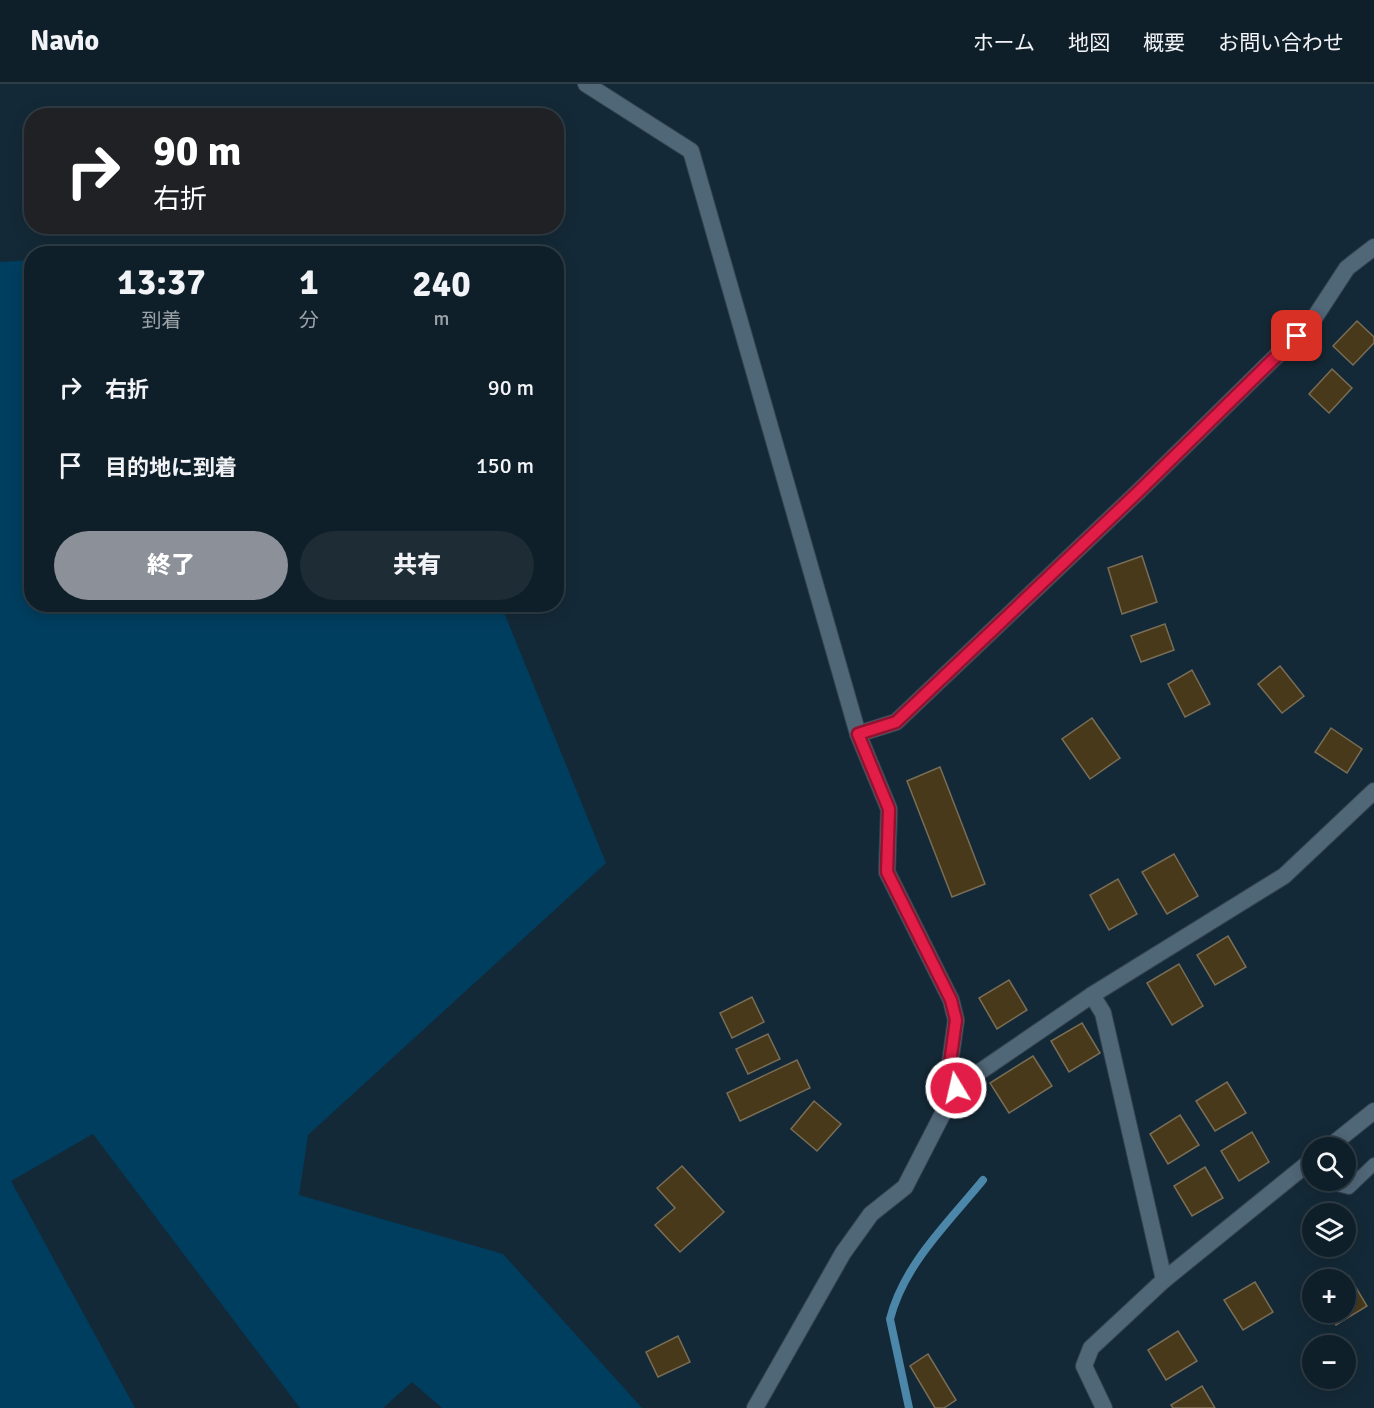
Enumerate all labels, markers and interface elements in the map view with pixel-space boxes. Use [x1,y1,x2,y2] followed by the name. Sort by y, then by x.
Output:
[30,24,99,58] text: Navio
[973,30,1035,56] text: ホーム
[1068,30,1110,56] text: 地図
[1143,30,1185,56] text: 概要
[1218,30,1344,56] text: お問い合わせ
[153,126,242,177] text: 90 m
[54,132,132,210] icon: right
[153,183,207,216] text: 右折
[117,260,206,305] text: 13:37
[299,260,319,305] text: 1
[412,262,471,307] text: 240
[434,306,449,331] text: m
[142,308,182,333] text: 到着
[299,308,319,333] text: 分
[1271,310,1322,361] pin
[1280,319,1313,352] icon: arrive
[54,371,87,404] icon: right
[488,374,534,401] text: 90 m
[105,376,149,403] text: 右折
[54,449,87,482] icon: arrive
[476,452,534,479] text: 150 m
[105,454,237,481] text: 目的地に到着
[54,531,288,600] button: 終了
[300,531,534,600] button: 共有
[924,1056,988,1120] position arrow
[1302,1137,1356,1389] map controls
[1302,1137,1356,1191] button: search
[1302,1203,1356,1257] button: layers
[1302,1269,1356,1323] button: +
[1302,1335,1356,1389] button: −

